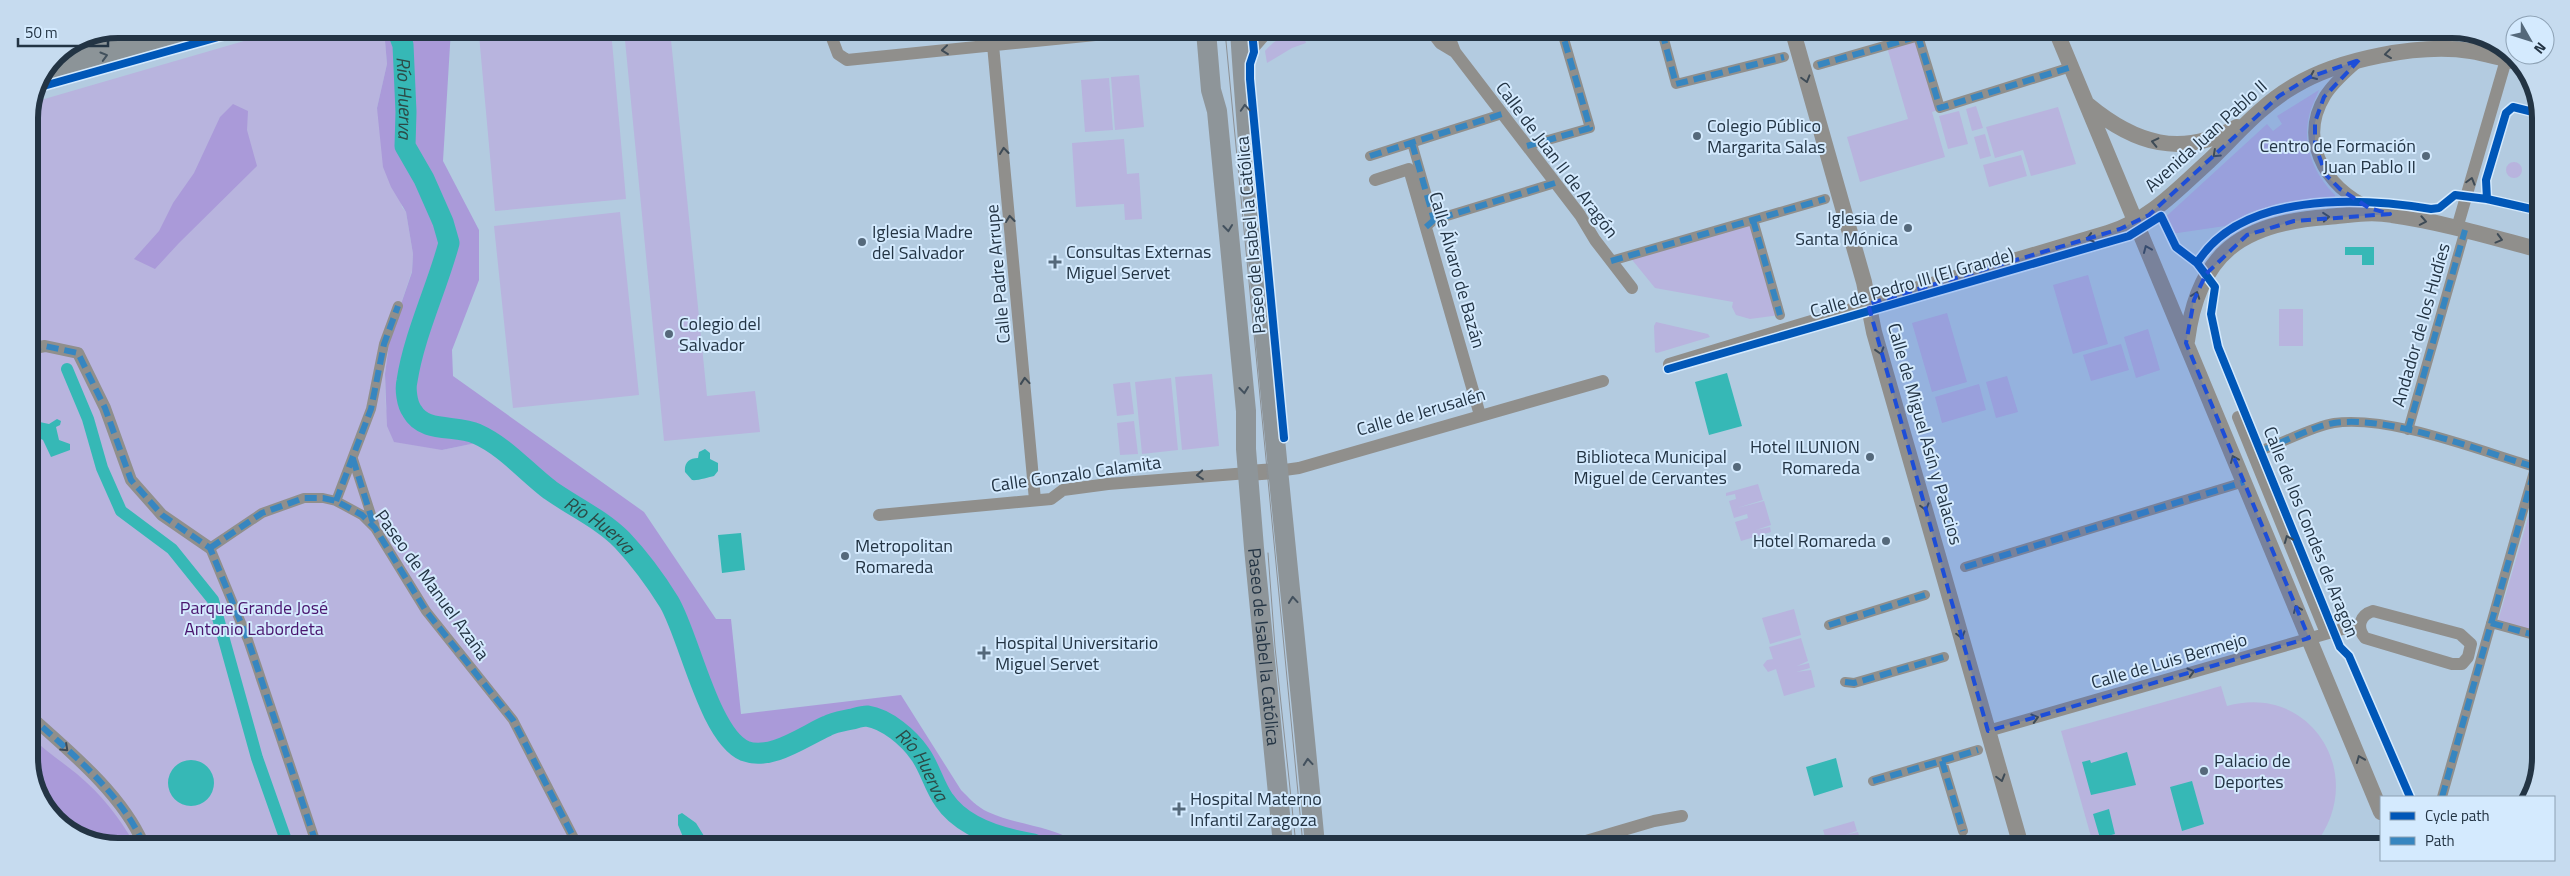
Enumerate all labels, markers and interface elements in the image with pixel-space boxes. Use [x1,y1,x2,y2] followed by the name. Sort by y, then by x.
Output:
[18,15,108,47] scale bar
[2505,15,2555,65] north arrow
[25,21,58,44] text: 50 m
[2529,38,2552,59] text: N
[941,44,949,55] one-way arrow
[2384,48,2392,59] one-way arrow
[99,51,107,61] one-way arrow
[390,56,421,141] water label: Río Huerva
[2309,70,2318,81] one-way arrow
[2138,73,2273,198] street label: Avenida Juan Pablo II
[1800,74,1810,83] one-way arrow
[1489,76,1625,244] street label: Calle de Juan II de Aragón
[1239,104,1250,112] one-way arrow
[1707,112,1825,160] place label: Colegio Público Margarita Salas
[1691,130,1703,142] marker: Colegio Público Margarita Salas
[2259,132,2416,180] place label: Centro de Formación Juan Pablo II
[1228,135,1273,335] street label: Paseo de Isabel la Católica
[2151,137,2160,148] one-way arrow
[999,147,1010,155] one-way arrow
[2213,148,2222,157] one-way arrow
[2420,150,2432,162] marker: Centro de Formación Juan Pablo II
[2465,178,2475,186] one-way arrow
[1422,188,1493,351] street label: Calle Álvaro de Bazán
[978,203,1017,345] street label: Calle Padre Arrupe
[1795,204,1898,252] place label: Iglesia de Santa Mónica
[2323,211,2331,222] one-way arrow
[1005,215,1016,223] one-way arrow
[2419,215,2428,225] one-way arrow
[872,218,973,266] place label: Iglesia Madre del Salvador
[1902,222,1914,234] marker: Iglesia de Santa Mónica
[1222,224,1233,232] one-way arrow
[2087,233,2095,243] one-way arrow
[2494,233,2503,244] one-way arrow
[856,236,868,248] marker: Iglesia Madre del Salvador
[1066,238,1211,286] place label: Consultas Externas Miguel Servet
[1807,240,2017,325] street label: Calle de Pedro III (El Grande)
[2384,240,2457,410] street label: Andador de los Hudíes
[2143,245,2154,254] one-way arrow
[1048,255,1062,269] marker: Consultas Externas Miguel Servet
[2190,291,2200,300] one-way arrow
[679,310,761,358] place label: Colegio del Salvador
[1881,320,1970,548] street label: Calle de Miguel Asín y Palacios
[663,328,675,340] marker: Colegio del Salvador
[1874,347,1884,355] one-way arrow
[1020,377,1031,385] one-way arrow
[1353,380,1489,443] street label: Calle de Jerusalén
[1238,386,1249,394] one-way arrow
[2257,422,2366,641] street label: Calle de los Condes de Aragón
[1750,433,1860,481] place label: Hotel ILUNION Romareda
[1573,443,1727,491] place label: Biblioteca Municipal Miguel de Cervantes
[989,448,1163,499] street label: Calle Gonzalo Calamita
[1864,451,1876,463] marker: Hotel ILUNION Romareda
[2230,455,2241,464] one-way arrow
[1731,461,1743,473] marker: Biblioteca Municipal Miguel de Cervantes
[1195,470,1203,481] one-way arrow
[559,488,644,561] water label: Río Huerva
[1919,503,1929,511] one-way arrow
[368,504,496,666] street label: Paseo de Manuel Azaña
[1753,527,1876,554] place label: Hotel Romareda
[855,532,953,580] place label: Metropolitan Romareda
[1880,535,1892,547] marker: Hotel Romareda
[2283,535,2294,544] one-way arrow
[1241,547,1287,747] street label: Paseo de Isabel la Católica
[839,550,851,562] marker: Metropolitan Romareda
[180,594,328,642] park label: Parque Grande José Antonio Labordeta
[1288,596,1299,604] one-way arrow
[2293,605,2304,614] one-way arrow
[2088,625,2250,696] street label: Calle de Luis Bermejo
[995,629,1158,677] place label: Hospital Universitario Miguel Servet
[1955,630,1965,639] one-way arrow
[977,646,991,660] marker: Hospital Universitario Miguel Servet
[2186,668,2194,678] one-way arrow
[2030,713,2038,723] one-way arrow
[890,720,957,808] water label: Río Huerva
[59,742,68,751] one-way arrow
[2214,747,2291,795] place label: Palacio de Deportes
[2355,755,2366,764] one-way arrow
[1303,757,1314,765] one-way arrow
[2198,765,2210,777] marker: Palacio de Deportes
[1996,773,2006,782] one-way arrow
[1190,785,1322,833] place label: Hospital Materno Infantil Zaragoza
[2380,796,2555,861] legend
[1172,802,1186,816] marker: Hospital Materno Infantil Zaragoza
[2425,804,2490,827] text: Cycle path
[2425,829,2455,852] text: Path

